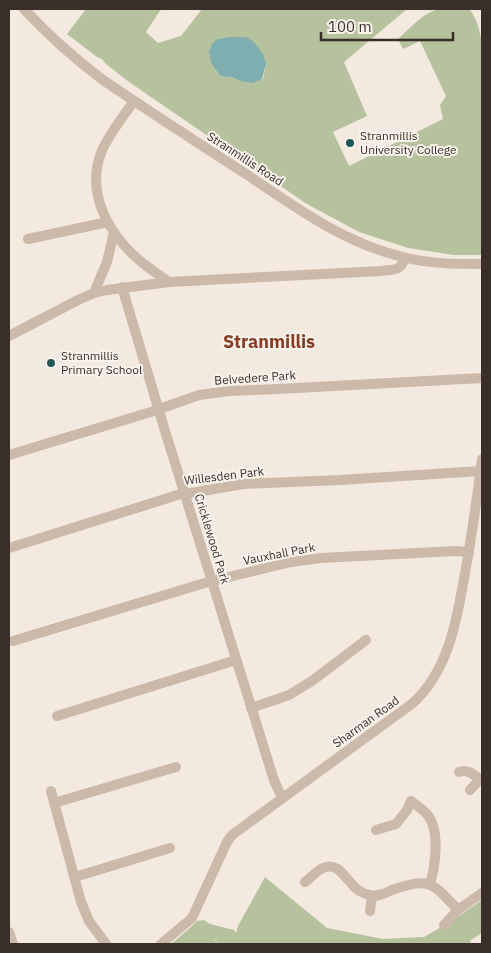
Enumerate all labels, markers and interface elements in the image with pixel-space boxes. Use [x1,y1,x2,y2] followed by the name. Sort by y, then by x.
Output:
[321,10,454,42] scale bar
[328,17,372,36] text: 100 m
[204,128,286,189] street label: Stranmillis Road
[360,128,457,157] place label: Stranmillis University College
[344,137,356,149] marker: Stranmillis University College
[223,330,315,353] district label: Stranmillis
[61,348,142,377] place label: Stranmillis Primary School
[45,357,57,369] marker: Stranmillis Primary School
[214,367,297,388] street label: Belvedere Park
[183,463,265,488] street label: Willesden Park
[192,492,234,586] street label: Cricklewood Park
[242,539,317,568] street label: Vauxhall Park
[329,692,402,751] street label: Sharman Road

